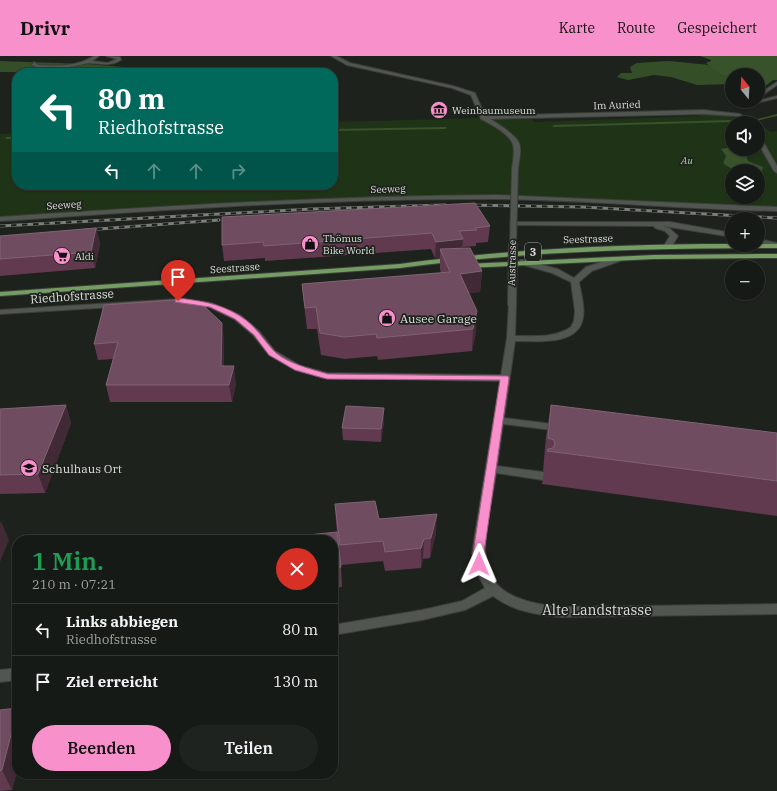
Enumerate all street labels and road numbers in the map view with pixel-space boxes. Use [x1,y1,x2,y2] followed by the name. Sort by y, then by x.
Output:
[593,98,641,112] street label: Im Auried
[370,182,406,196] street label: Seeweg
[46,197,83,213] street label: Seeweg
[563,232,613,246] street label: Seestrasse
[505,240,519,286] street label: Austrasse
[525,243,541,261] road number: 3
[210,260,260,276] street label: Seestrasse
[30,286,114,306] street label: Riedhofstrasse
[542,601,652,619] street label: Alte Landstrasse

